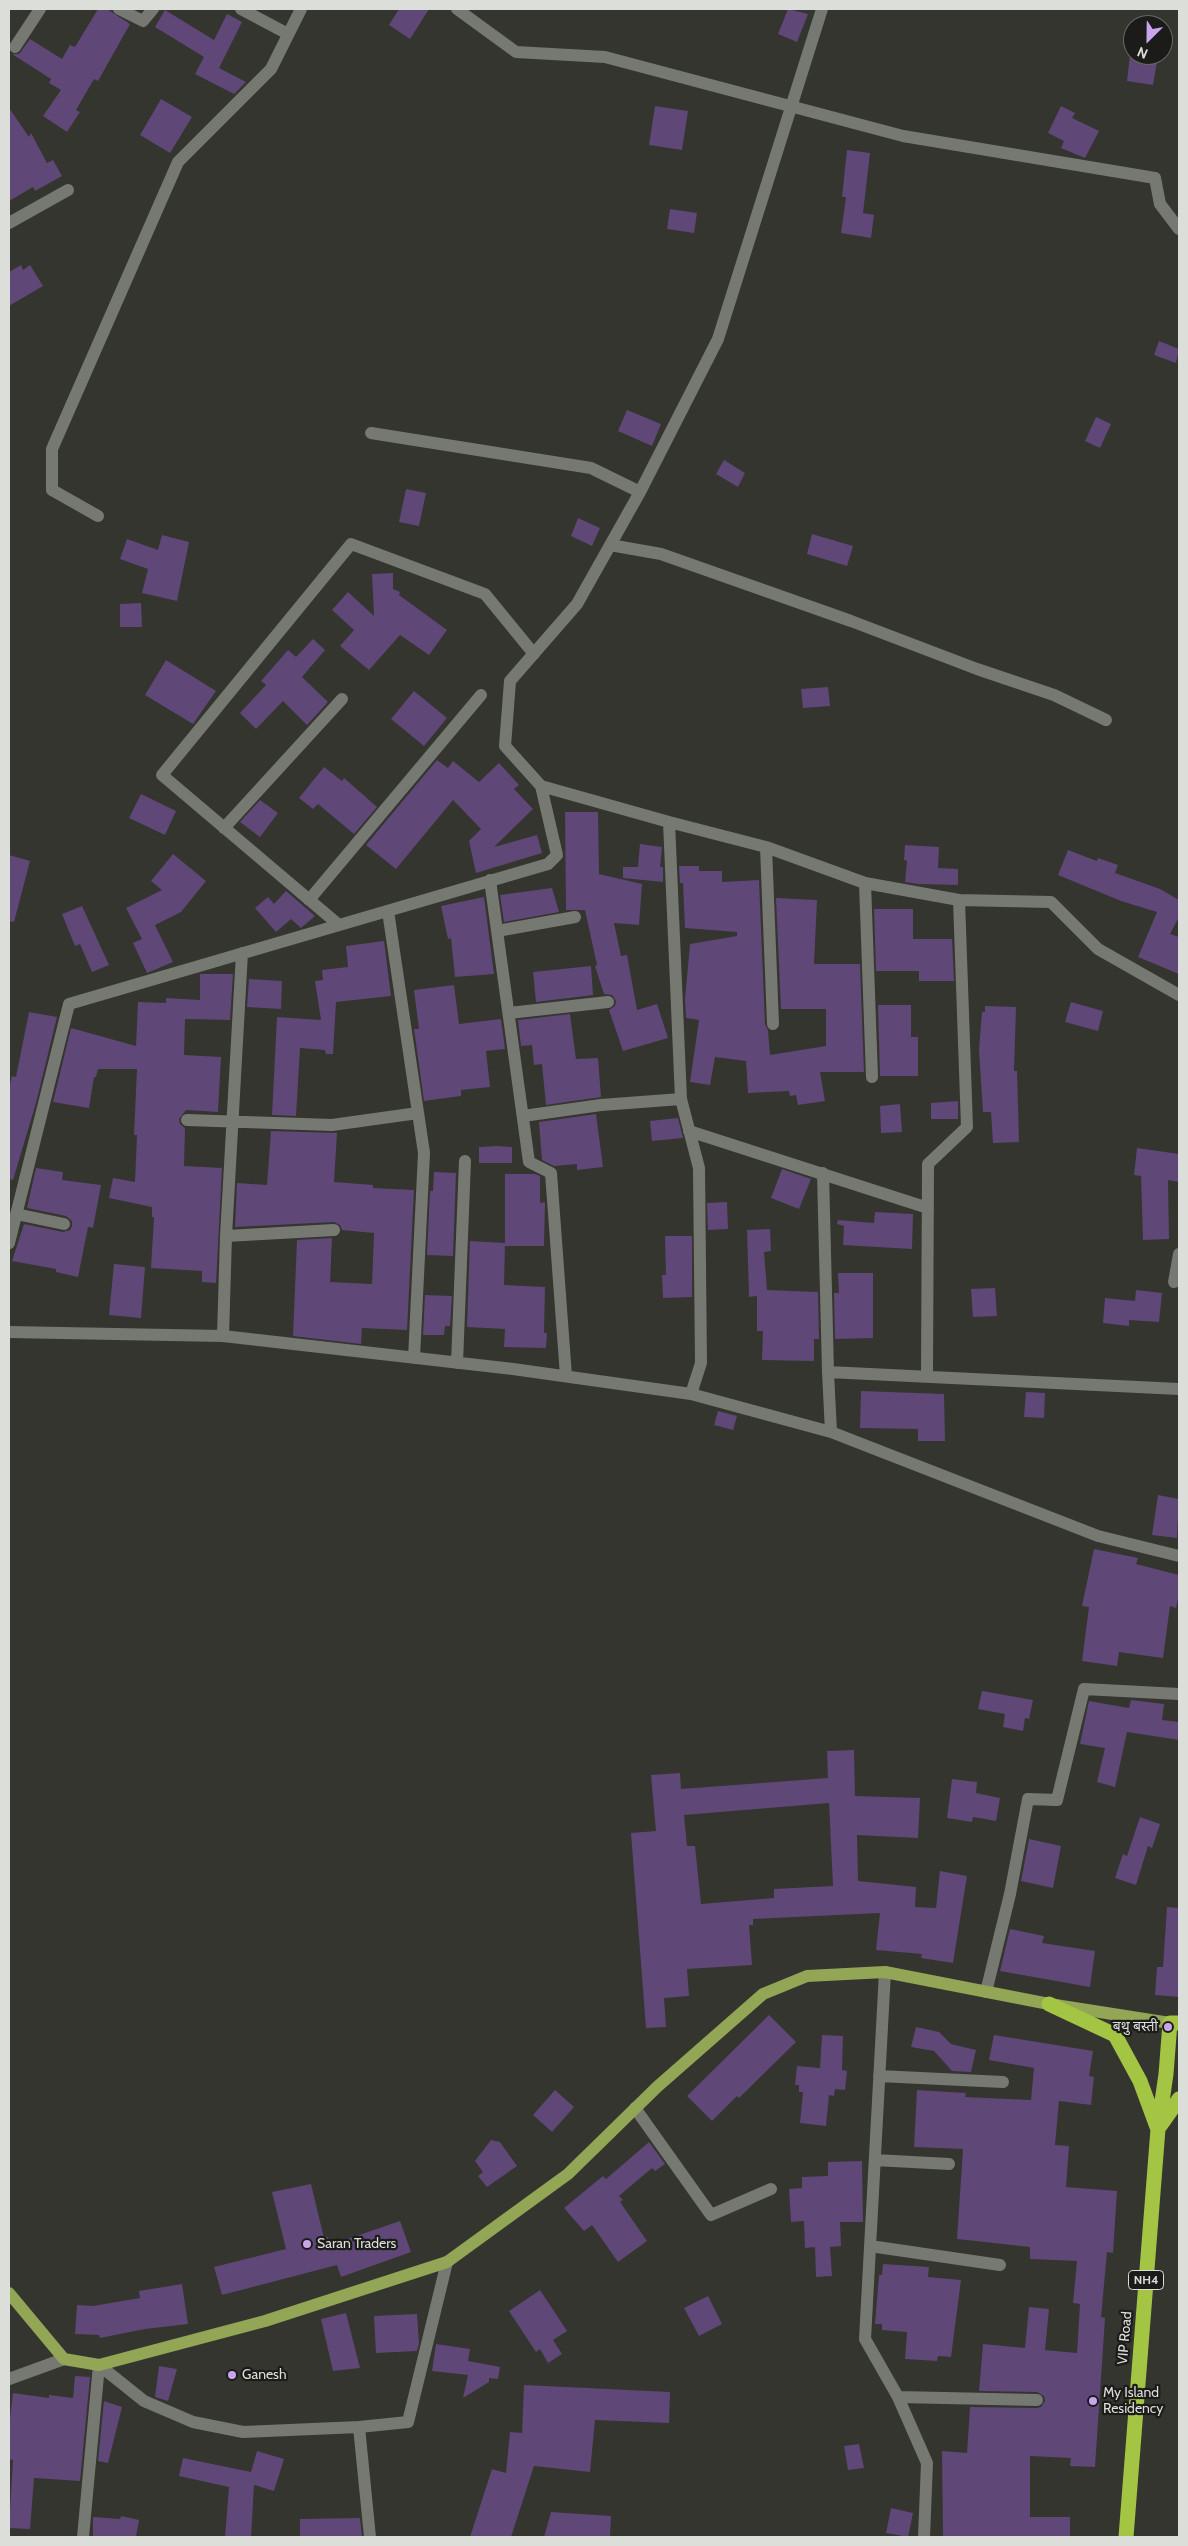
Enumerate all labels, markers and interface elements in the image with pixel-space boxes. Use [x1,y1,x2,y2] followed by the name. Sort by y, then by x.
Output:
[1123,15,1173,65] north arrow
[1134,43,1151,63] text: N
[1113,2019,1158,2035] place label: बथु बस्ती
[1162,2021,1174,2033] marker: बथु बस्ती
[317,2236,396,2252] place label: Saran Traders
[301,2238,313,2250] marker: Saran Traders
[1128,2270,1164,2290] road number: NH4
[1114,2311,1136,2365] street label: VIP Road
[242,2367,287,2383] place label: Ganesh
[226,2369,238,2381] marker: Ganesh
[1103,2385,1163,2418] place label: My Island Residency
[1087,2395,1099,2407] marker: My Island Residency

